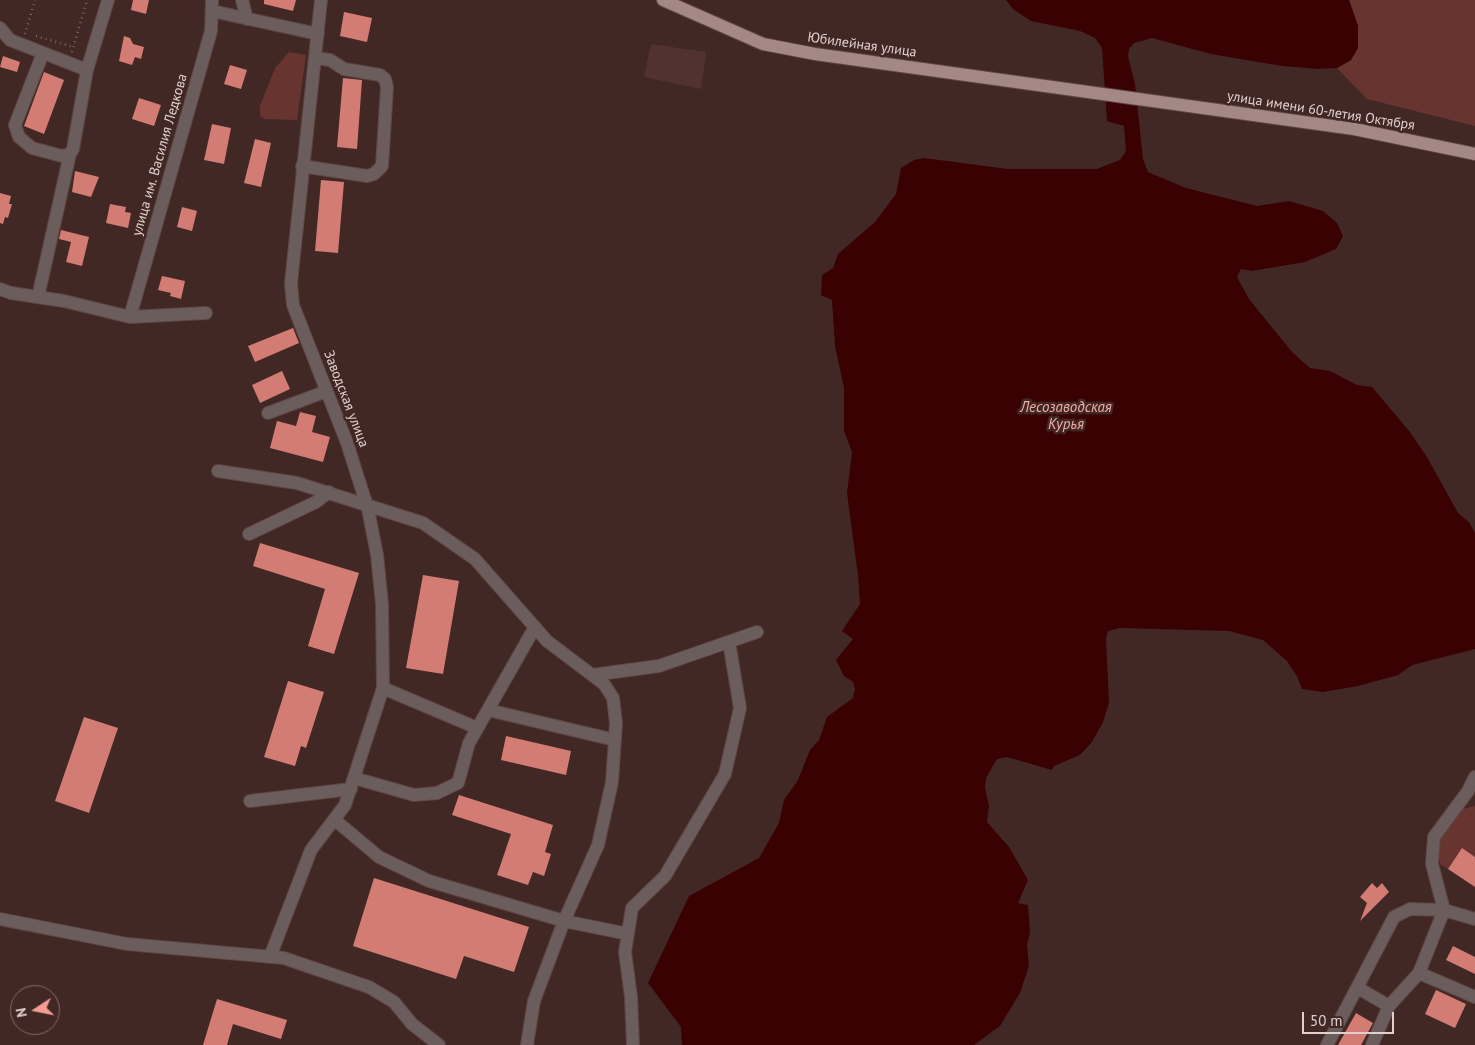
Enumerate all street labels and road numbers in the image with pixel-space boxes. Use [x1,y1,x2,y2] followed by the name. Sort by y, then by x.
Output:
[806,29,918,61] street label: Юбилейная улица
[129,72,191,238] street label: улица им. Василия Ледкова
[1226,88,1416,134] street label: улица имени 60-летия Октября
[320,348,372,450] street label: Заводская улица

